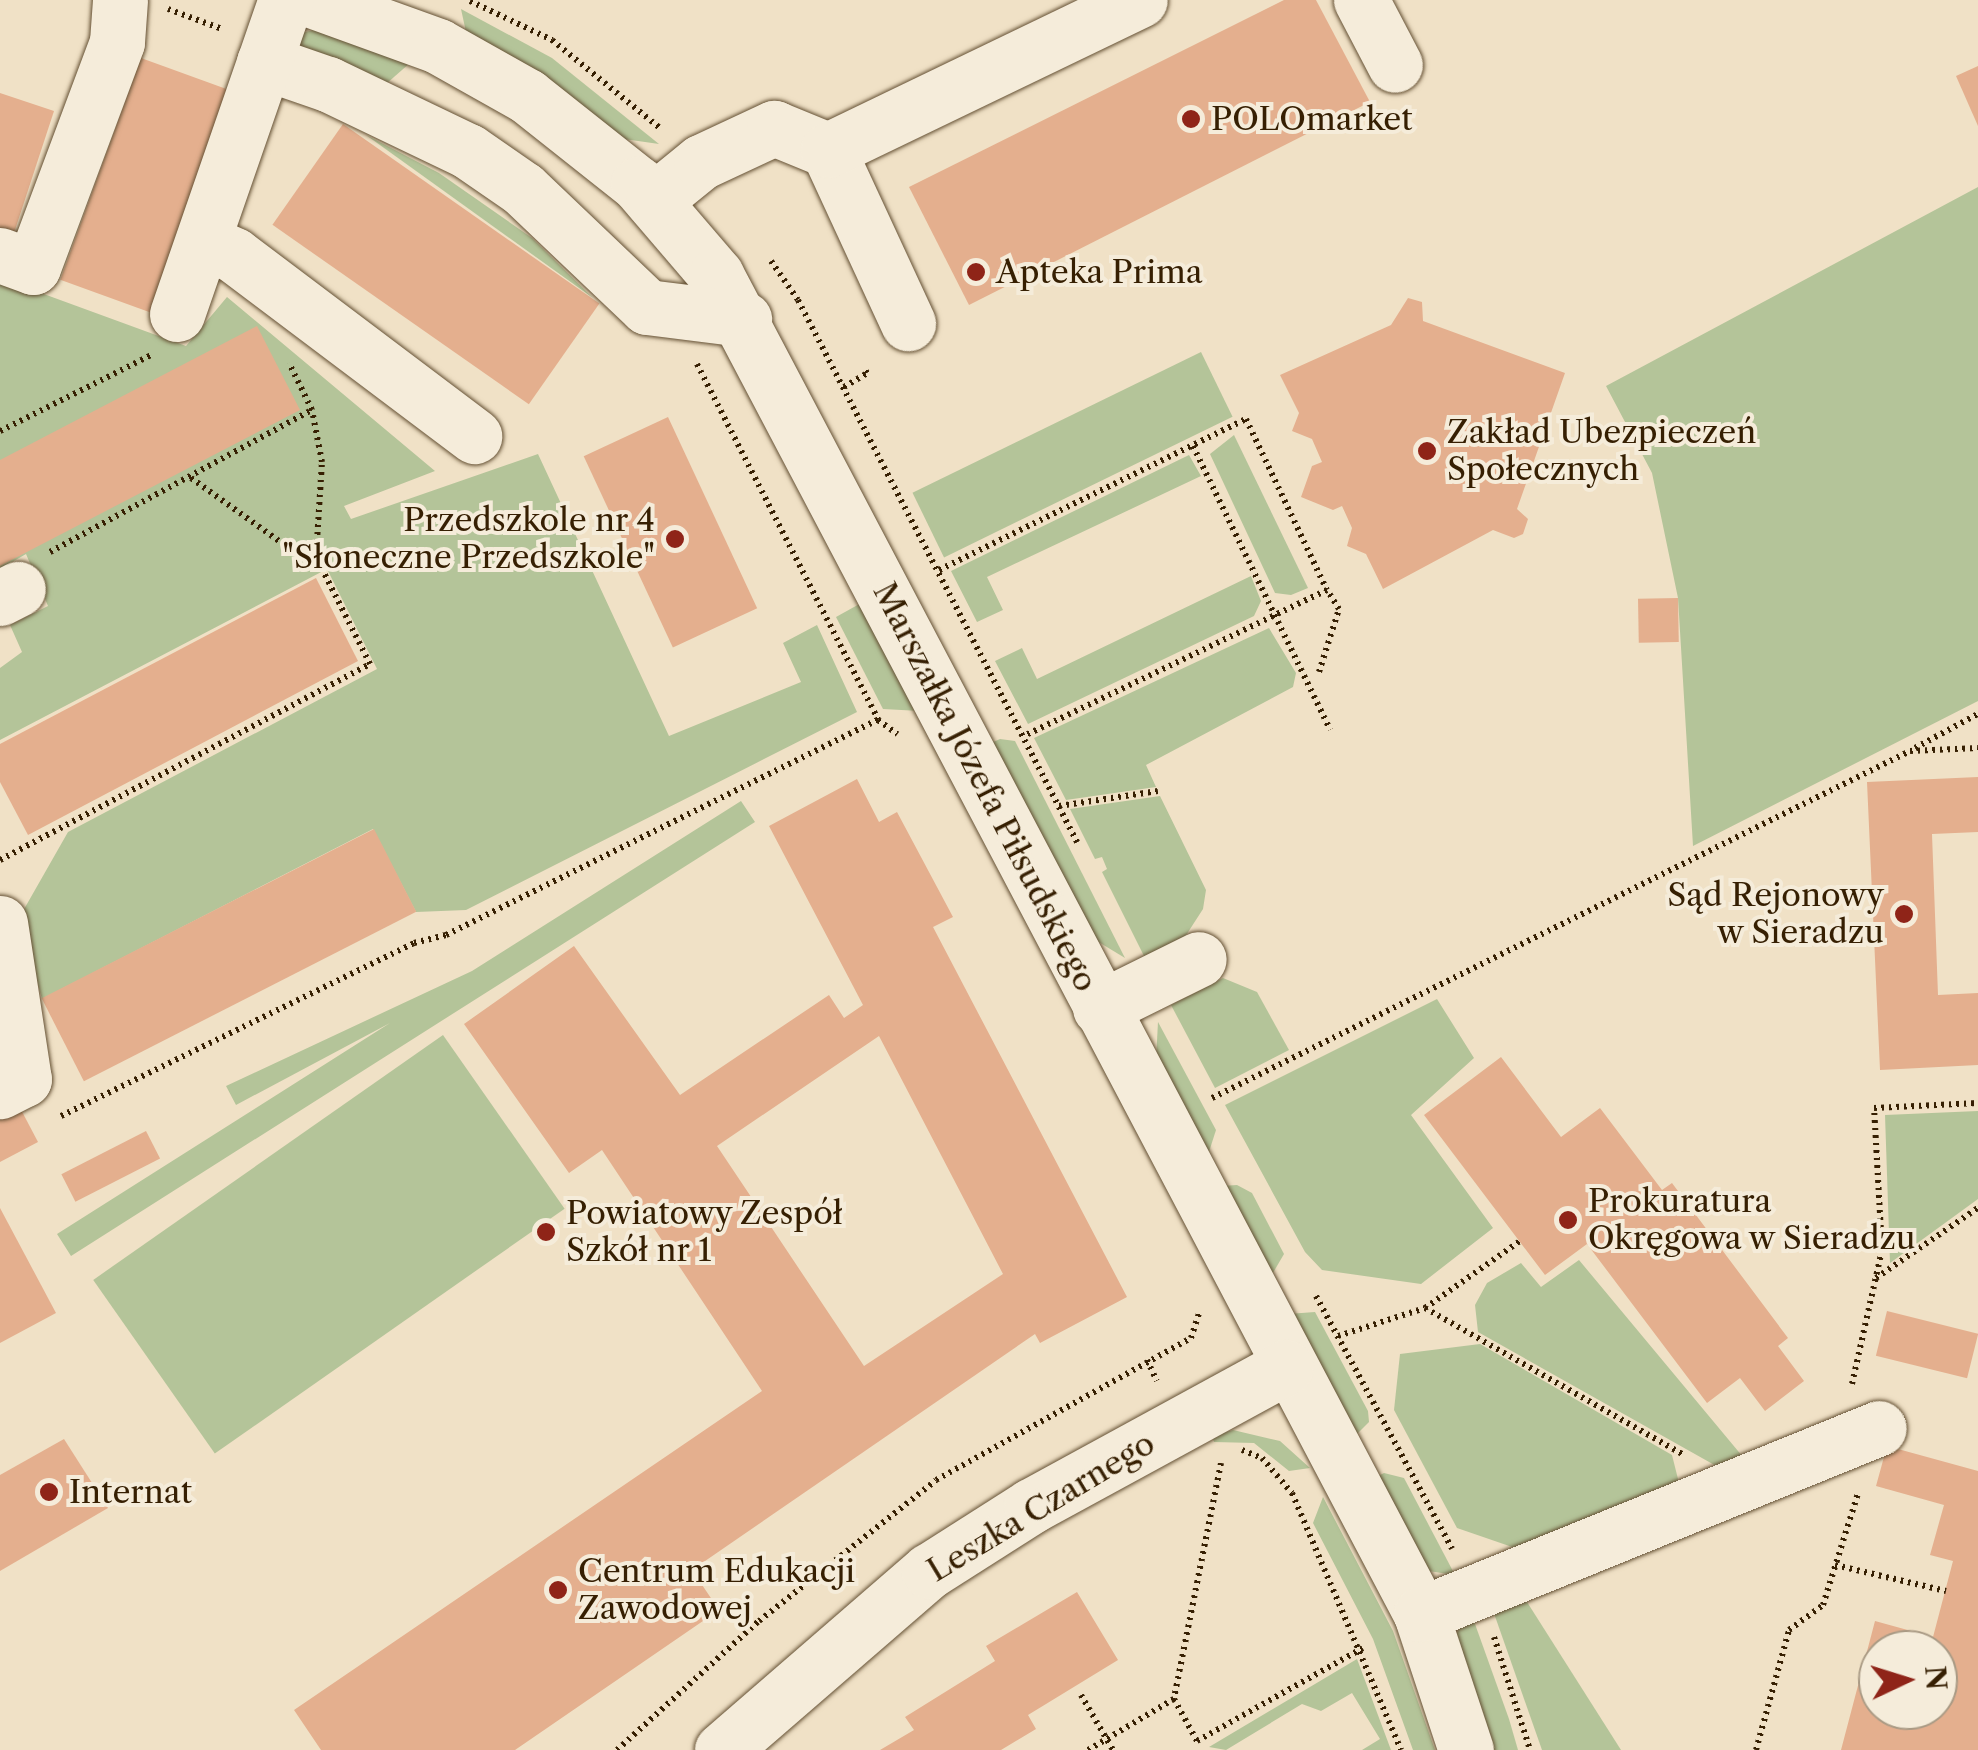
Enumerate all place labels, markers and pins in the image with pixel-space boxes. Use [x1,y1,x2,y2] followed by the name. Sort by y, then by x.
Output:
[1211,100,1413,138] place label: POLOmarket
[1180,108,1202,130] marker: POLOmarket
[996,253,1203,291] place label: Apteka Prima
[965,261,987,283] marker: Apteka Prima
[1447,414,1756,489] place label: Zakład Ubezpieczeń Społecznych
[1416,440,1438,462] marker: Zakład Ubezpieczeń Społecznych
[282,502,655,577] place label: Przedszkole nr 4 "Słoneczne Przedszkole"
[664,528,686,550] marker: Przedszkole nr 4 "Słoneczne Przedszkole"
[1667,877,1884,952] place label: Sąd Rejonowy w Sieradzu
[1893,903,1915,925] marker: Sąd Rejonowy w Sieradzu
[1588,1183,1918,1258] place label: Prokuratura Okręgowa w Sieradzu
[566,1195,844,1270] place label: Powiatowy Zespół Szkół nr 1
[1557,1209,1579,1231] marker: Prokuratura Okręgowa w Sieradzu
[535,1221,557,1243] marker: Powiatowy Zespół Szkół nr 1
[69,1473,192,1511] place label: Internat
[38,1481,60,1503] marker: Internat
[578,1553,855,1628] place label: Centrum Edukacji Zawodowej
[547,1579,569,1601] marker: Centrum Edukacji Zawodowej

